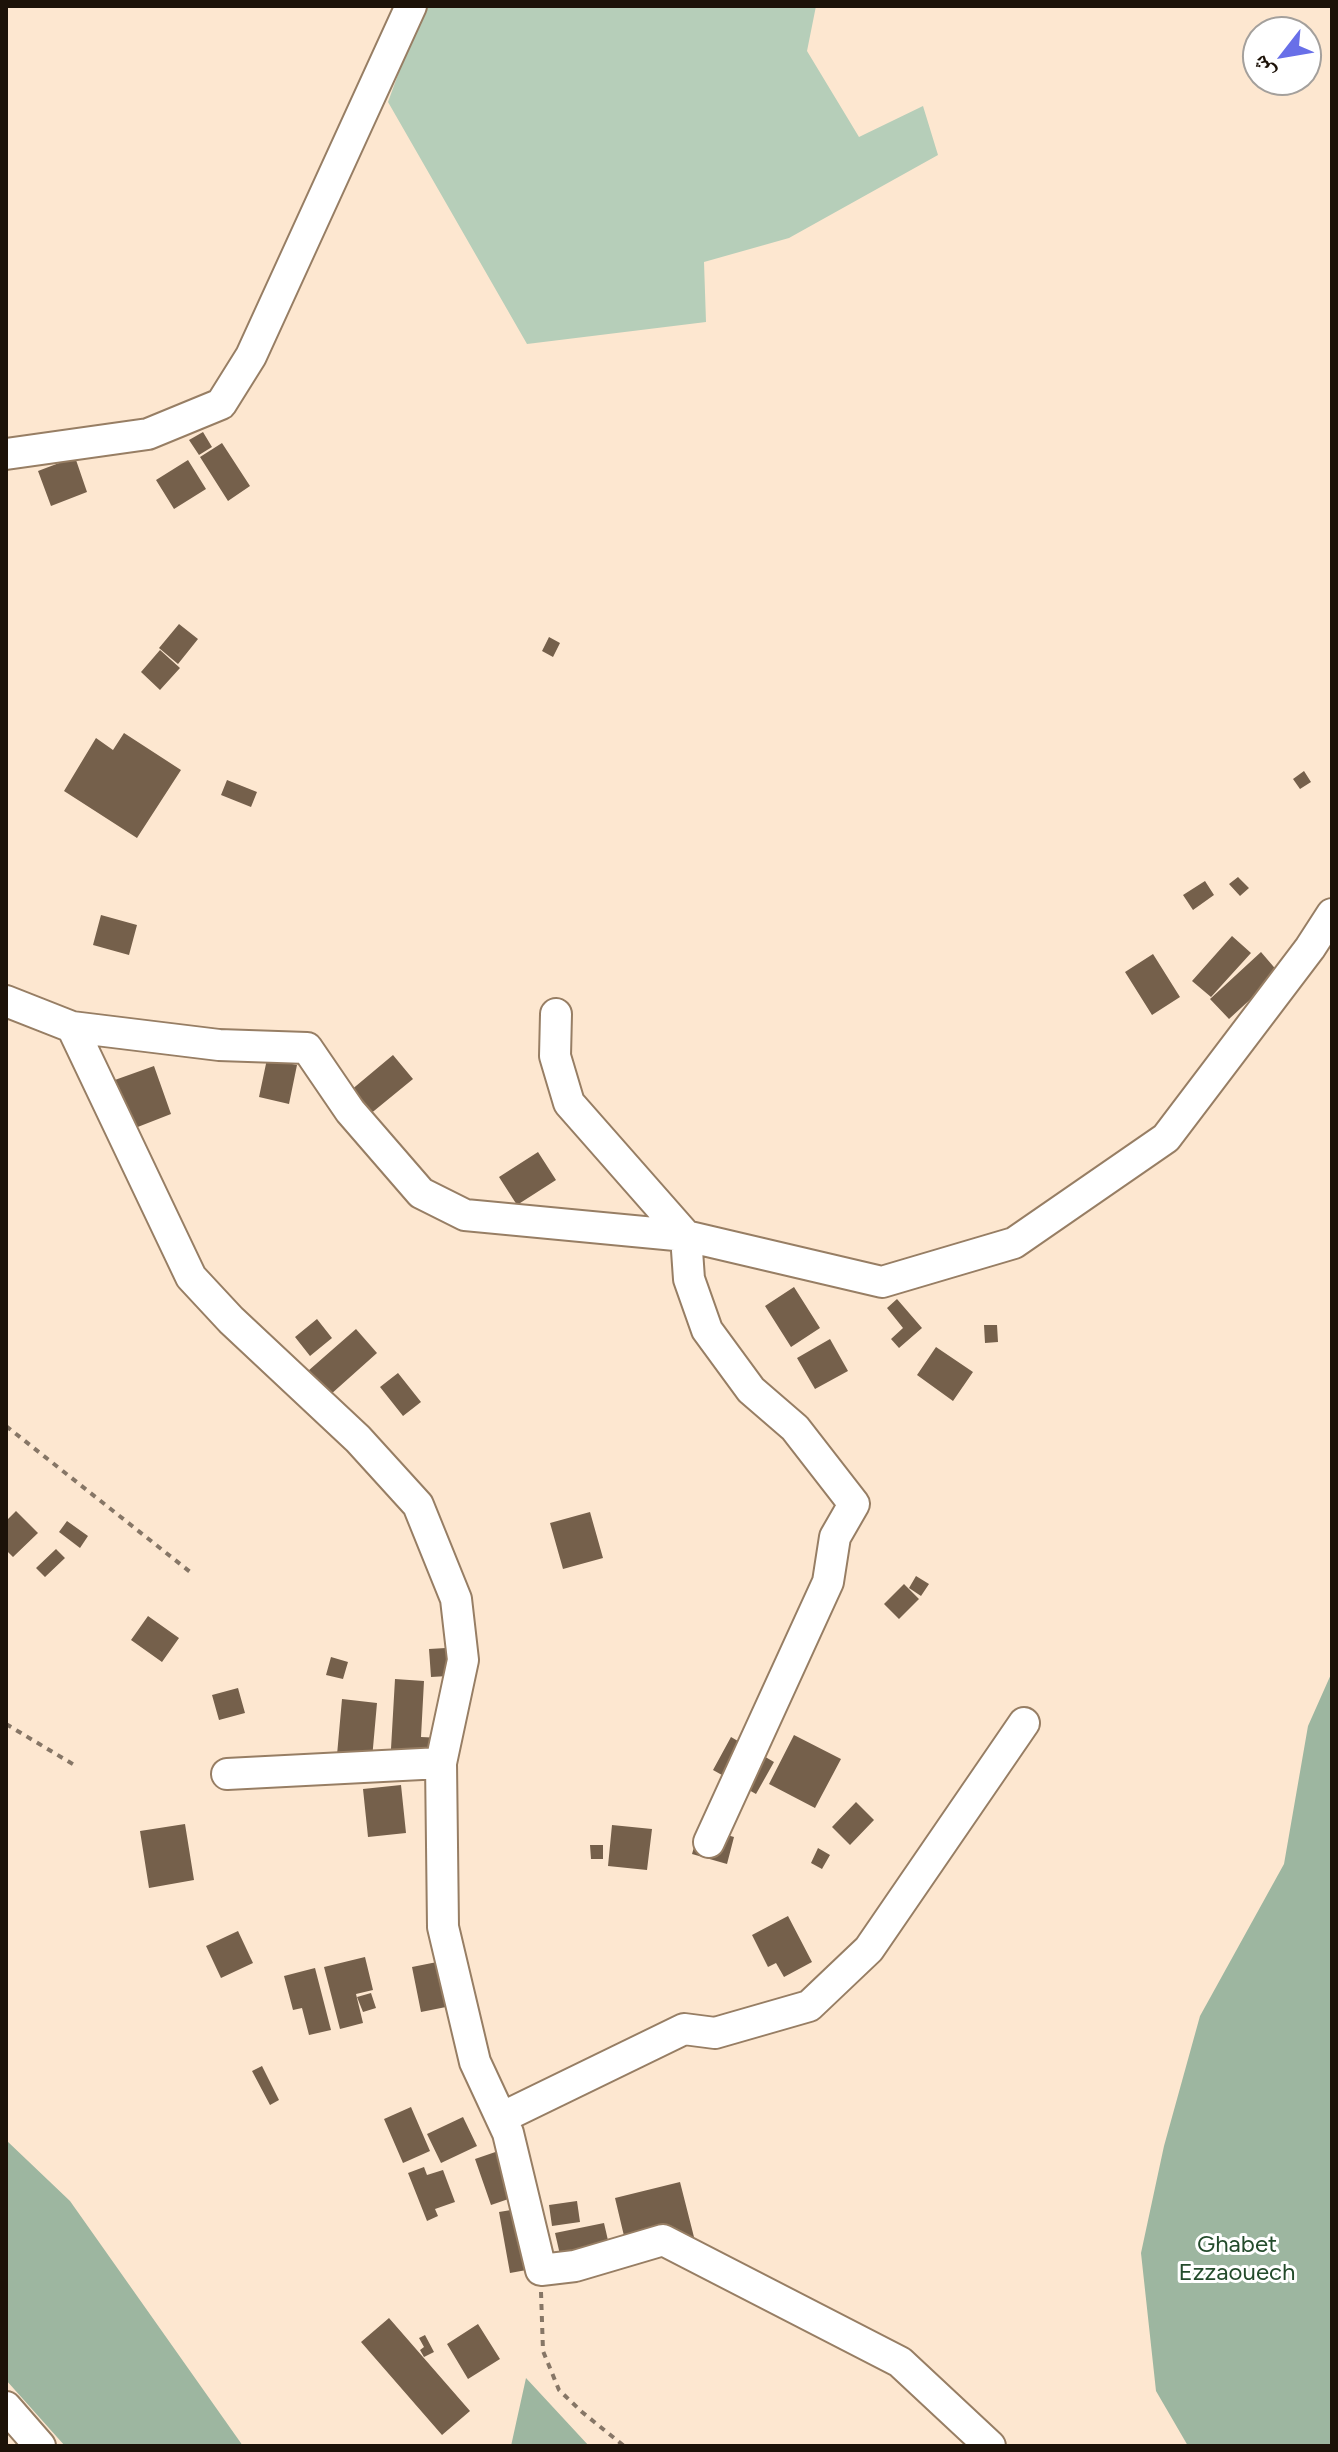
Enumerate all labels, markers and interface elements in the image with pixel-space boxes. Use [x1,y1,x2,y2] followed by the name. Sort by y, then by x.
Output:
[1242,16,1322,96] north arrow
[1245,51,1280,85] text: ش
[1179,2231,1295,2287] park label: Ghabet Ezzaouech

